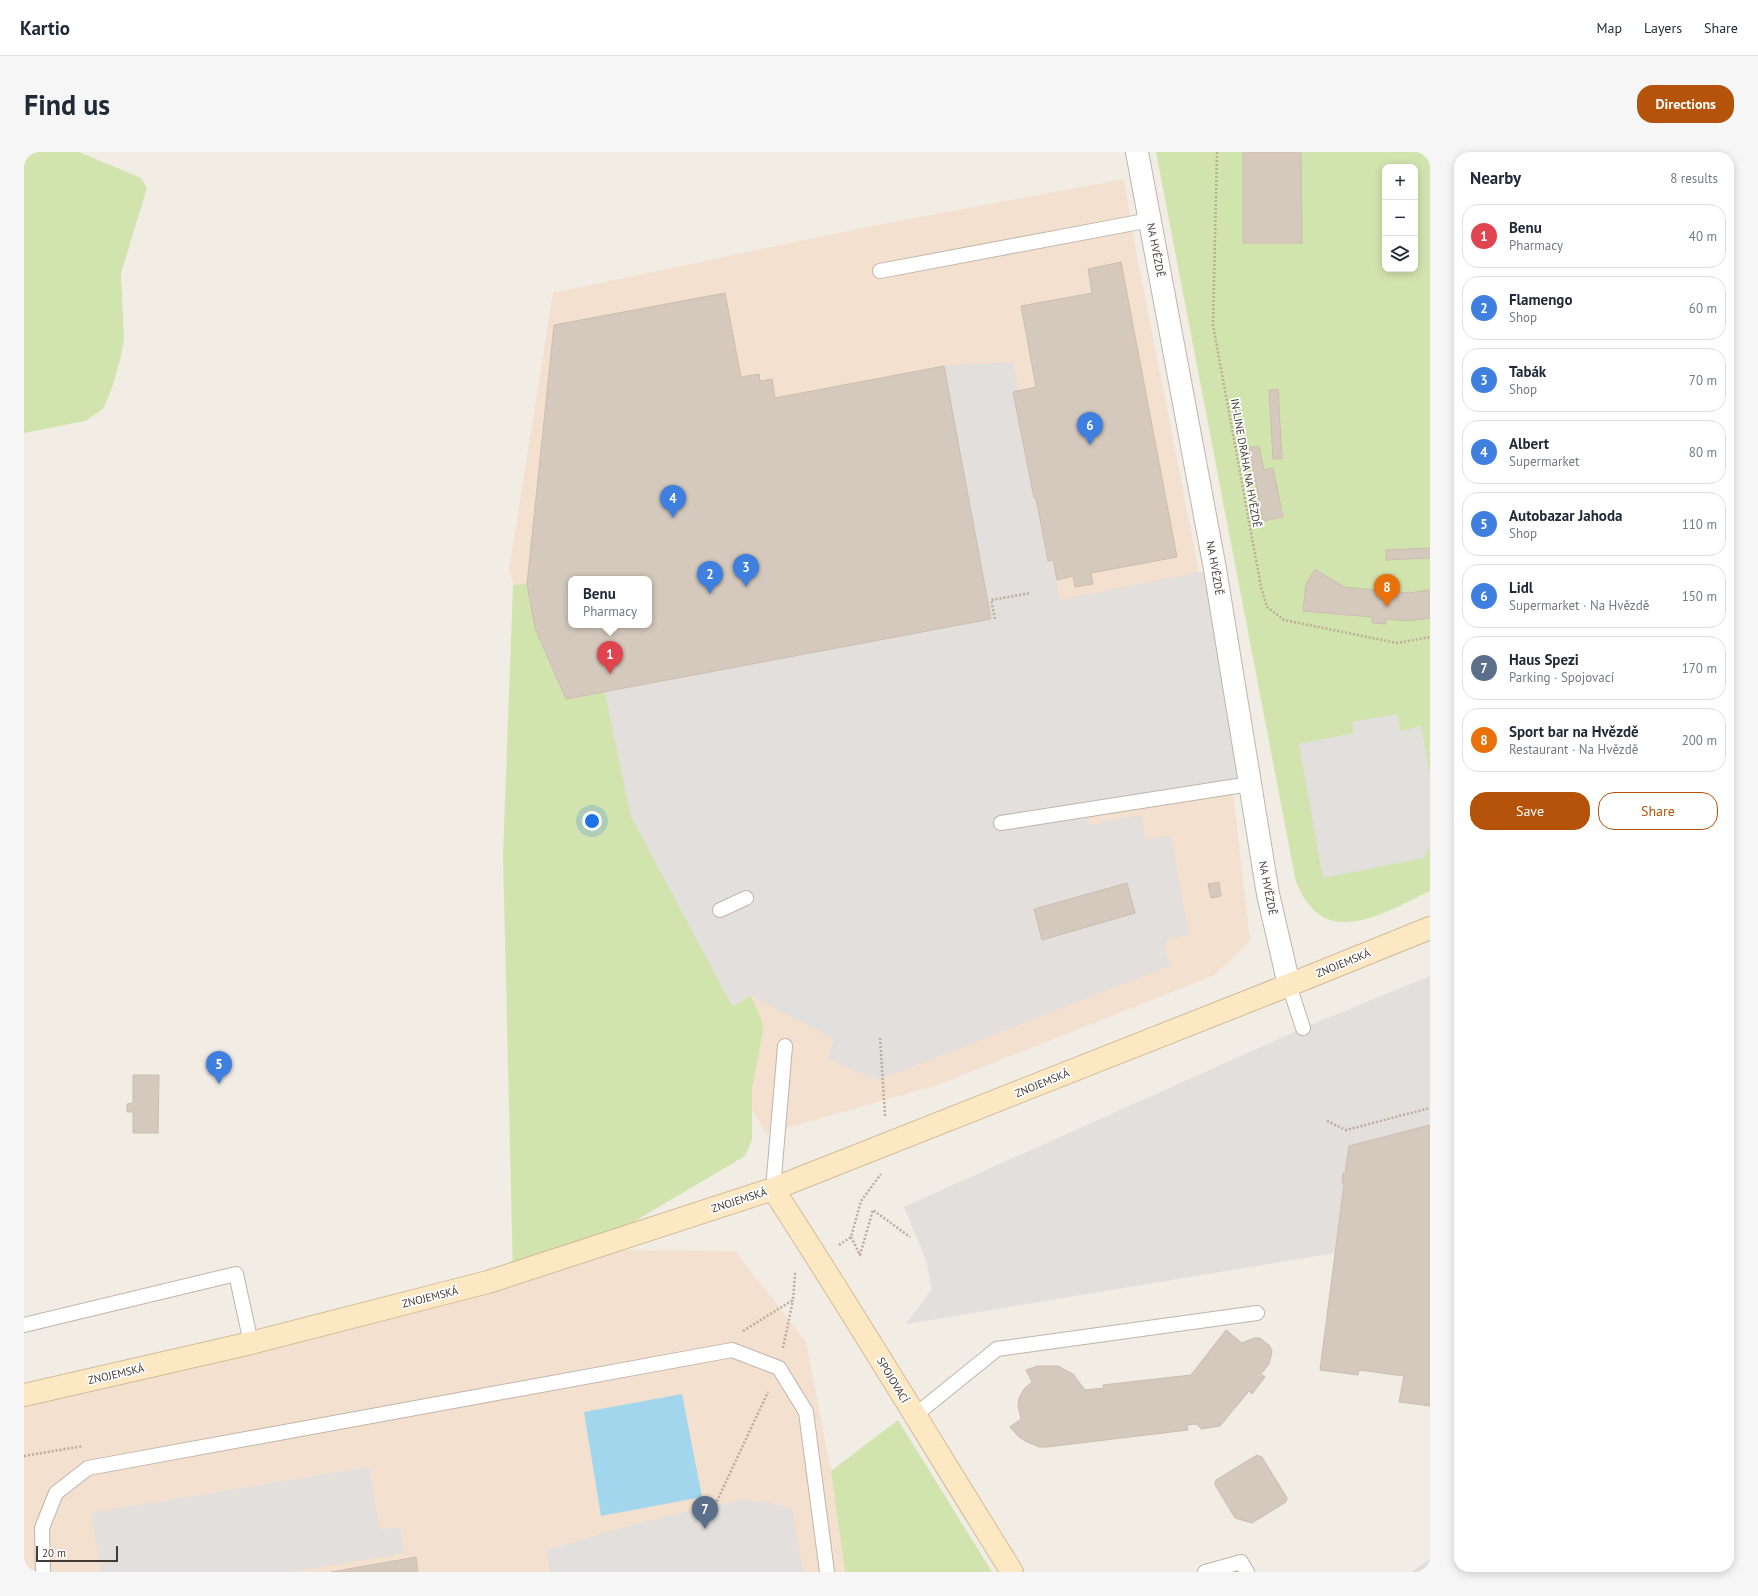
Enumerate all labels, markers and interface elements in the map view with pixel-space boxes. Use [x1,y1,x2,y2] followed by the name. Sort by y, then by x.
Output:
[20,16,70,40] text: Kartio
[1596,19,1622,37] text: Map
[1644,19,1682,37] text: Layers
[1704,19,1738,37] text: Share
[1637,85,1734,123] button: Directions
[24,86,110,123] text: Find us
[1382,164,1418,272] map controls
[1382,164,1418,200] button: +
[1470,167,1521,189] text: Nearby
[1670,170,1718,187] text: 8 results
[1382,200,1418,236] button: −
[1509,218,1542,237] text: Benu
[1144,222,1168,278] street label: NA HVĚZDĚ
[1480,228,1488,245] text: 1
[1689,228,1717,245] text: 40 m
[1382,236,1418,272] button: layers
[1509,237,1563,254] text: Pharmacy
[1509,290,1572,309] text: Flamengo
[1480,300,1488,317] text: 2
[1689,300,1717,317] text: 60 m
[1509,309,1537,326] text: Shop
[1509,362,1546,381] text: Tabák
[1480,372,1488,389] text: 3
[1689,372,1717,389] text: 70 m
[1509,381,1537,398] text: Shop
[1228,397,1264,529] street label: IN-LINE DRÁHA NA HVĚZDĚ
[1077,412,1103,445] pin: 6
[1509,434,1549,453] text: Albert
[1480,444,1488,461] text: 4
[1689,444,1717,461] text: 80 m
[1509,453,1579,470] text: Supermarket
[660,485,686,518] pin: 4
[1509,506,1622,525] text: Autobazar Jahoda
[1480,516,1488,533] text: 5
[1682,516,1717,533] text: 110 m
[1509,525,1537,542] text: Shop
[1203,540,1227,596] street label: NA HVĚZDĚ
[733,554,759,587] pin: 3
[697,561,723,594] pin: 2
[1374,574,1400,607] pin: 8
[568,576,652,628] popup
[1509,578,1533,597] text: Lidl
[583,584,616,603] text: Benu
[1480,588,1488,605] text: 6
[1682,588,1717,605] text: 150 m
[1509,597,1649,614] text: Supermarket · Na Hvězdě
[583,603,637,620] text: Pharmacy
[597,641,623,674] pin: 1
[1509,650,1579,669] text: Haus Spezi
[1480,660,1488,677] text: 7
[1682,660,1717,677] text: 170 m
[1509,669,1614,686] text: Parking · Spojovací
[1509,722,1639,741] text: Sport bar na Hvězdě
[1480,732,1488,749] text: 8
[1682,732,1717,749] text: 200 m
[1509,741,1638,758] text: Restaurant · Na Hvězdě
[1470,792,1590,830] button: Save
[1598,792,1718,830] button: Share
[582,811,602,831] your location
[1256,860,1280,916] street label: NA HVĚZDĚ
[1314,946,1373,980] street label: ZNOJEMSKÁ
[206,1051,232,1084] pin: 5
[1013,1066,1072,1100] street label: ZNOJEMSKÁ
[710,1184,769,1216] street label: ZNOJEMSKÁ
[400,1283,460,1311] street label: ZNOJEMSKÁ
[874,1354,913,1406] street label: SPOJOVACÍ
[86,1361,146,1387] street label: ZNOJEMSKÁ
[692,1496,718,1529] pin: 7
[36,1544,118,1563] scale bar
[42,1546,66,1560] text: 20 m

